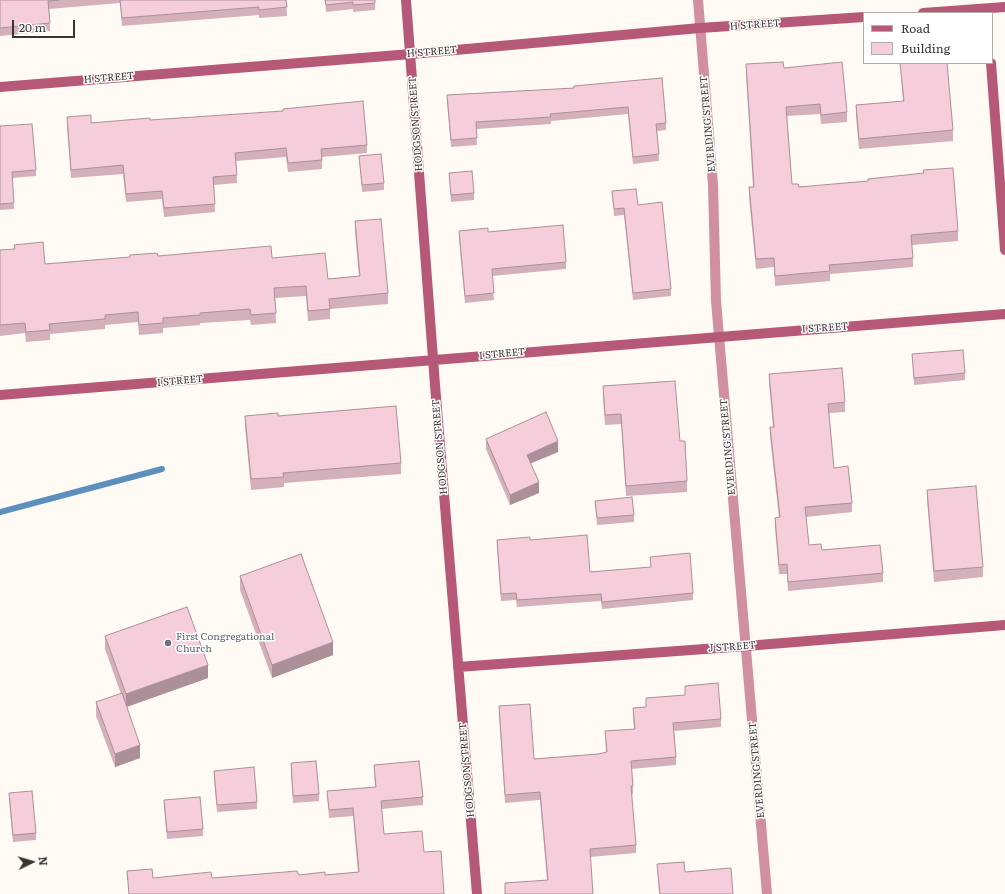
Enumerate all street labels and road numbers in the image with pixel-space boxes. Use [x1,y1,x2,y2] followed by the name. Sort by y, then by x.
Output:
[729,17,781,33] street label: H STREET
[406,44,458,60] street label: H STREET
[83,70,135,86] street label: H STREET
[698,75,718,173] street label: EVERDING STREET
[407,76,425,172] street label: HODGSON STREET
[801,320,849,336] street label: I STREET
[478,346,526,362] street label: I STREET
[156,373,204,389] street label: I STREET
[718,398,738,496] street label: EVERDING STREET
[430,399,450,495] street label: HODGSON STREET
[708,639,756,655] street label: J STREET
[747,721,767,819] street label: EVERDING STREET
[457,722,477,818] street label: HODGSON STREET

